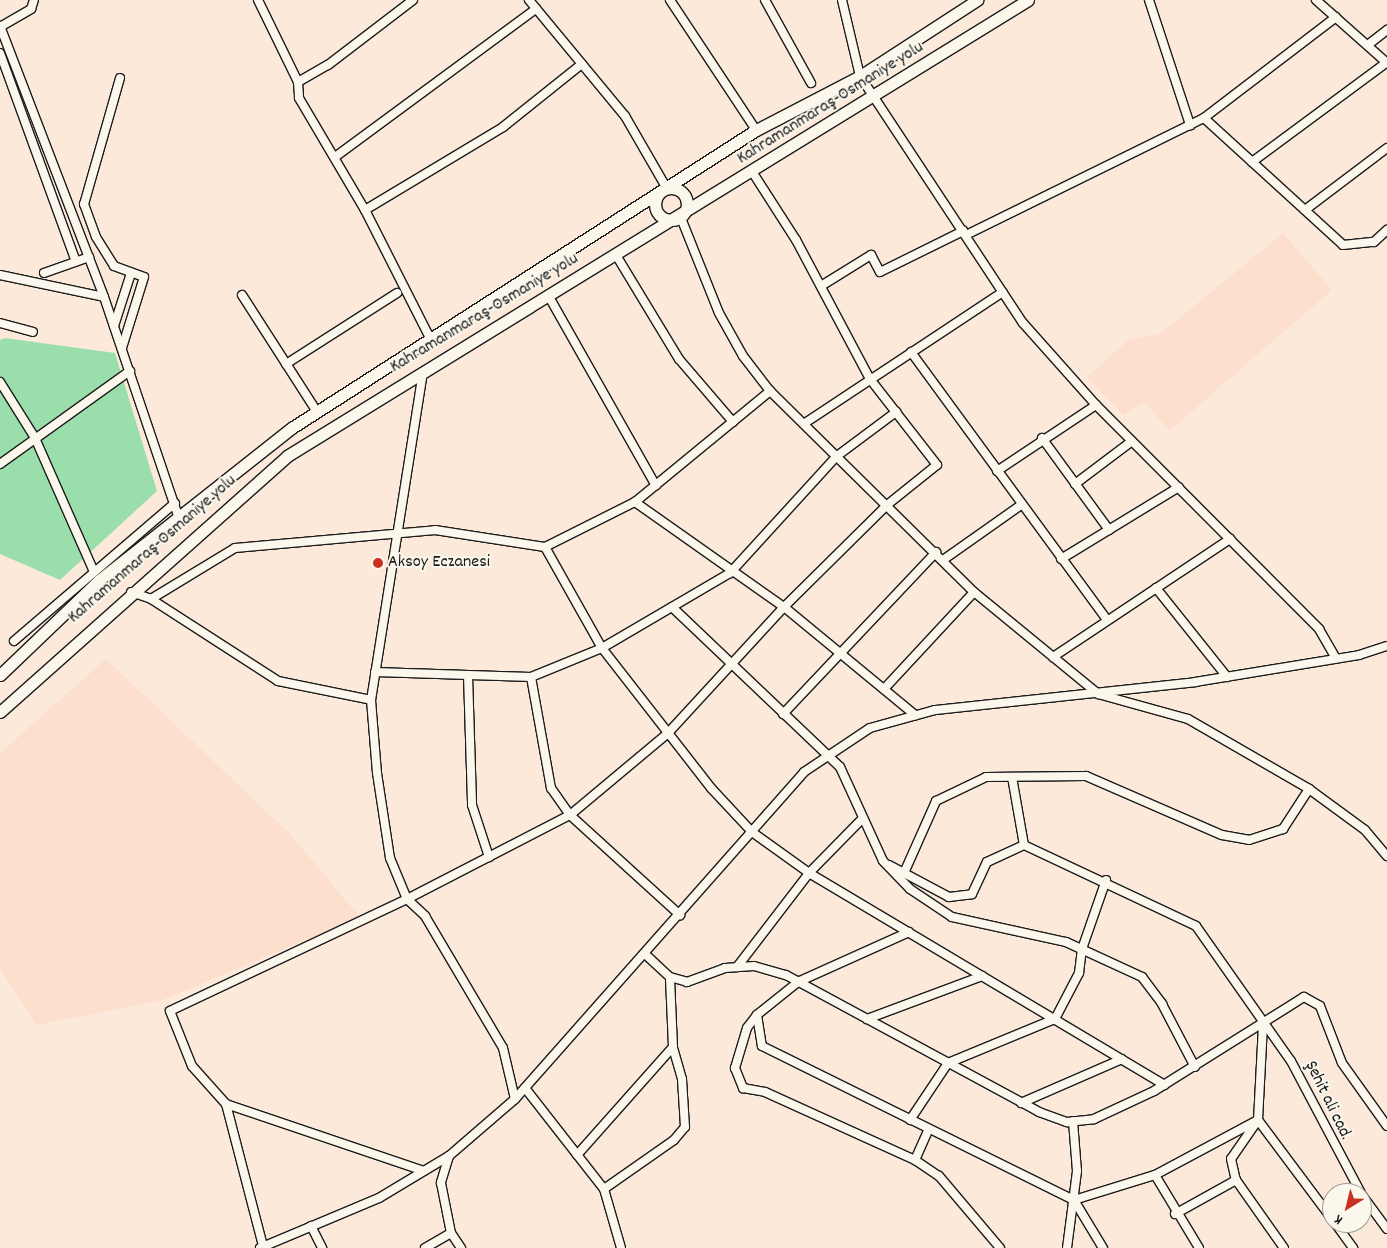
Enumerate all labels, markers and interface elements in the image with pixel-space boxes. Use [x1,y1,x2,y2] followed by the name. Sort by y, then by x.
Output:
[734,38,928,170] street label: Kahramanmaraş-Osmaniye yolu
[387,249,583,379] street label: Kahramanmaraş-Osmaniye yolu
[64,471,242,629] street label: Kahramanmaraş-Osmaniye yolu
[388,552,490,574] place label: Aksoy Eczanesi
[372,557,384,569] marker: Aksoy Eczanesi
[1299,1058,1355,1144] street label: Şehit ali cad.
[1322,1183,1372,1233] north arrow
[1330,1209,1347,1229] text: K

